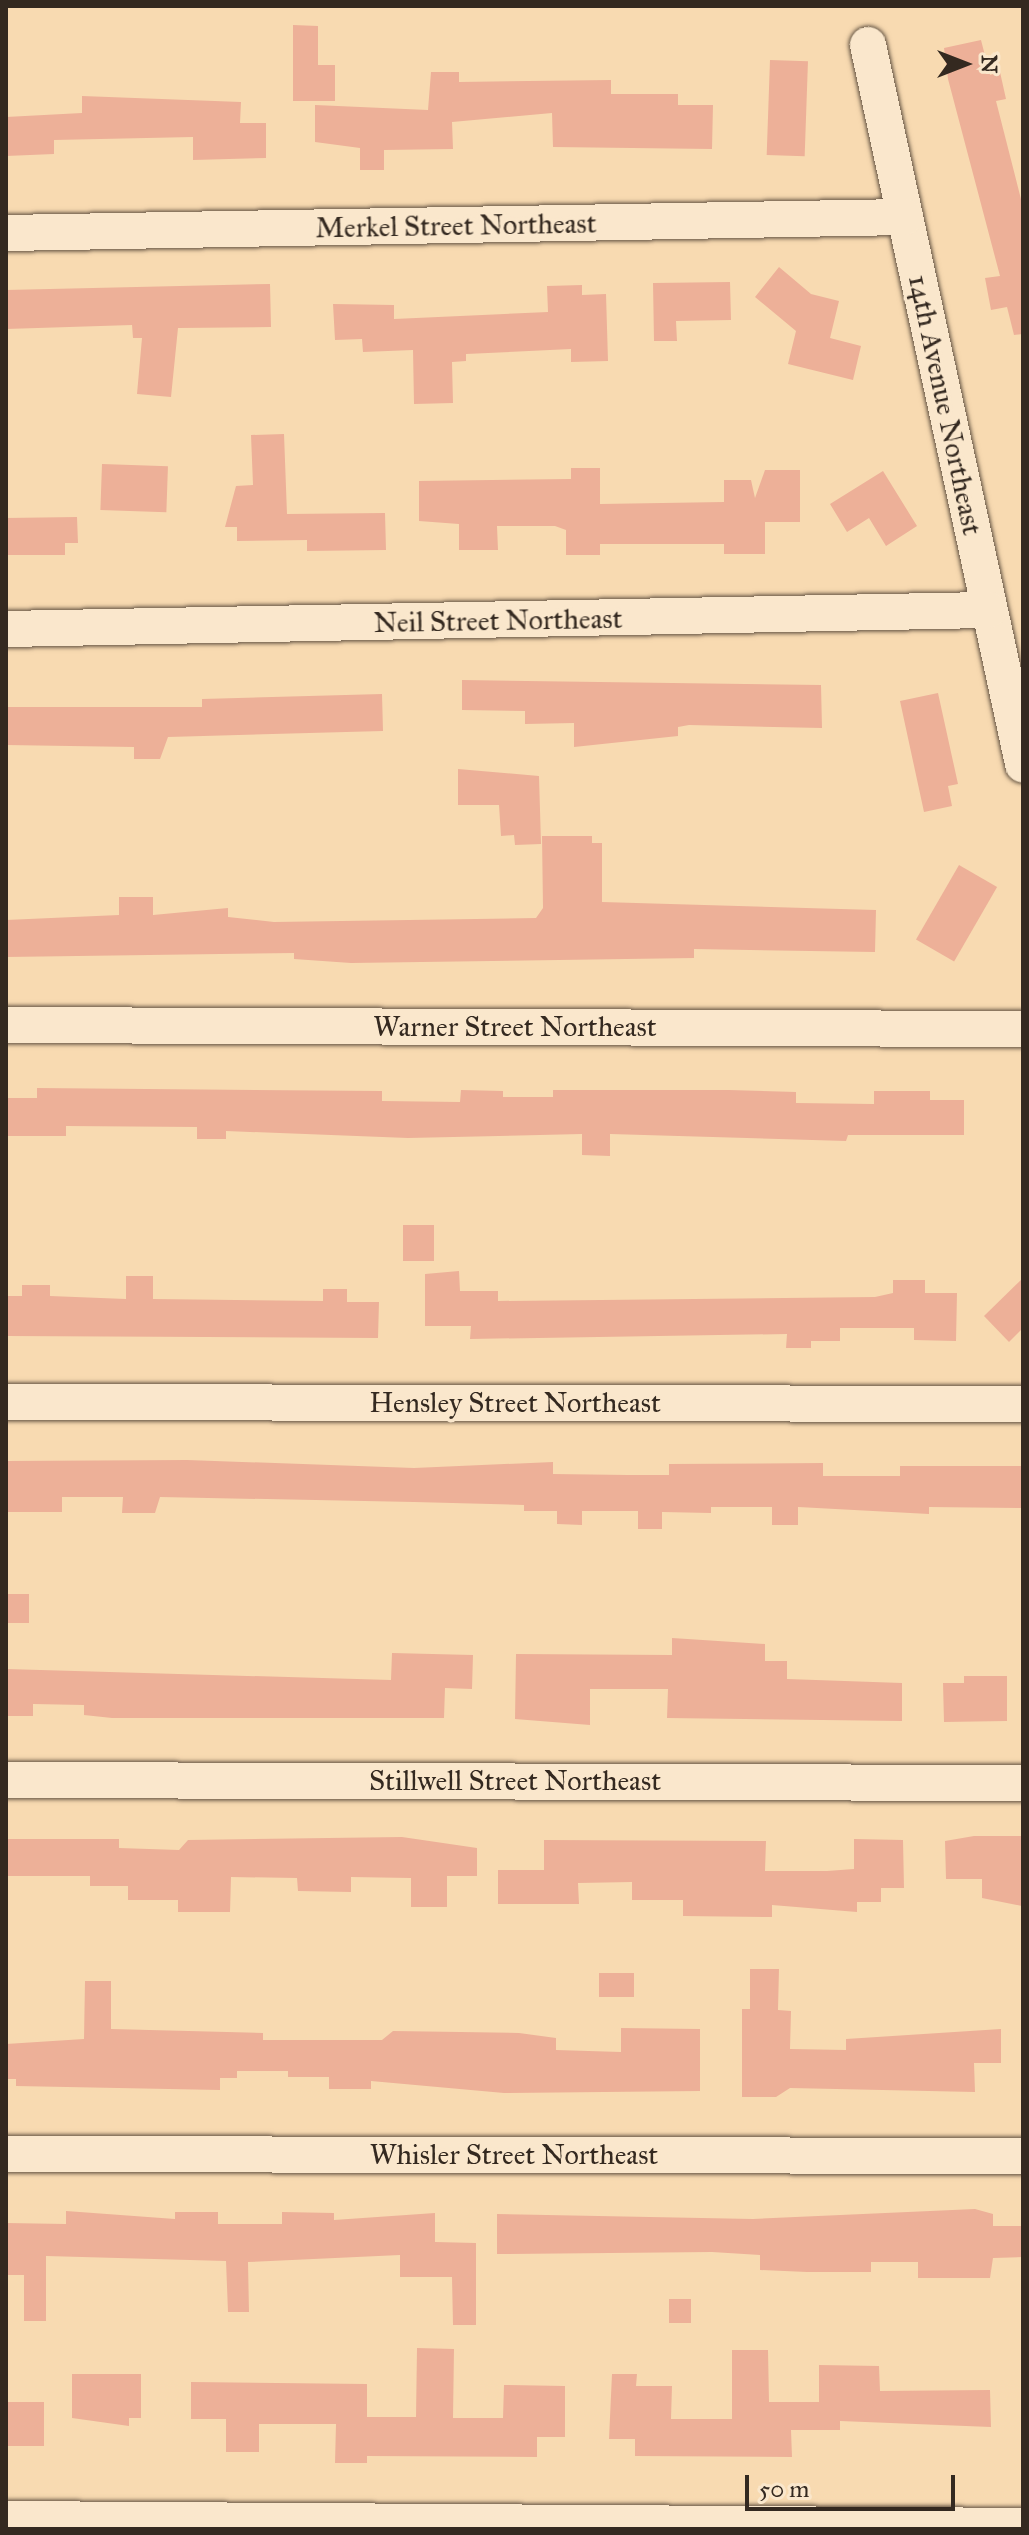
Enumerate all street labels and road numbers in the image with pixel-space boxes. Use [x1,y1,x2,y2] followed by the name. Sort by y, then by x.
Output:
[315,207,597,245] street label: Merkel Street Northeast
[901,272,989,538] street label: 14th Avenue Northeast
[373,602,623,640] street label: Neil Street Northeast
[373,1010,657,1044] street label: Warner Street Northeast
[369,1386,661,1420] street label: Hensley Street Northeast
[369,1764,661,1798] street label: Stillwell Street Northeast
[370,2138,658,2172] street label: Whisler Street Northeast

